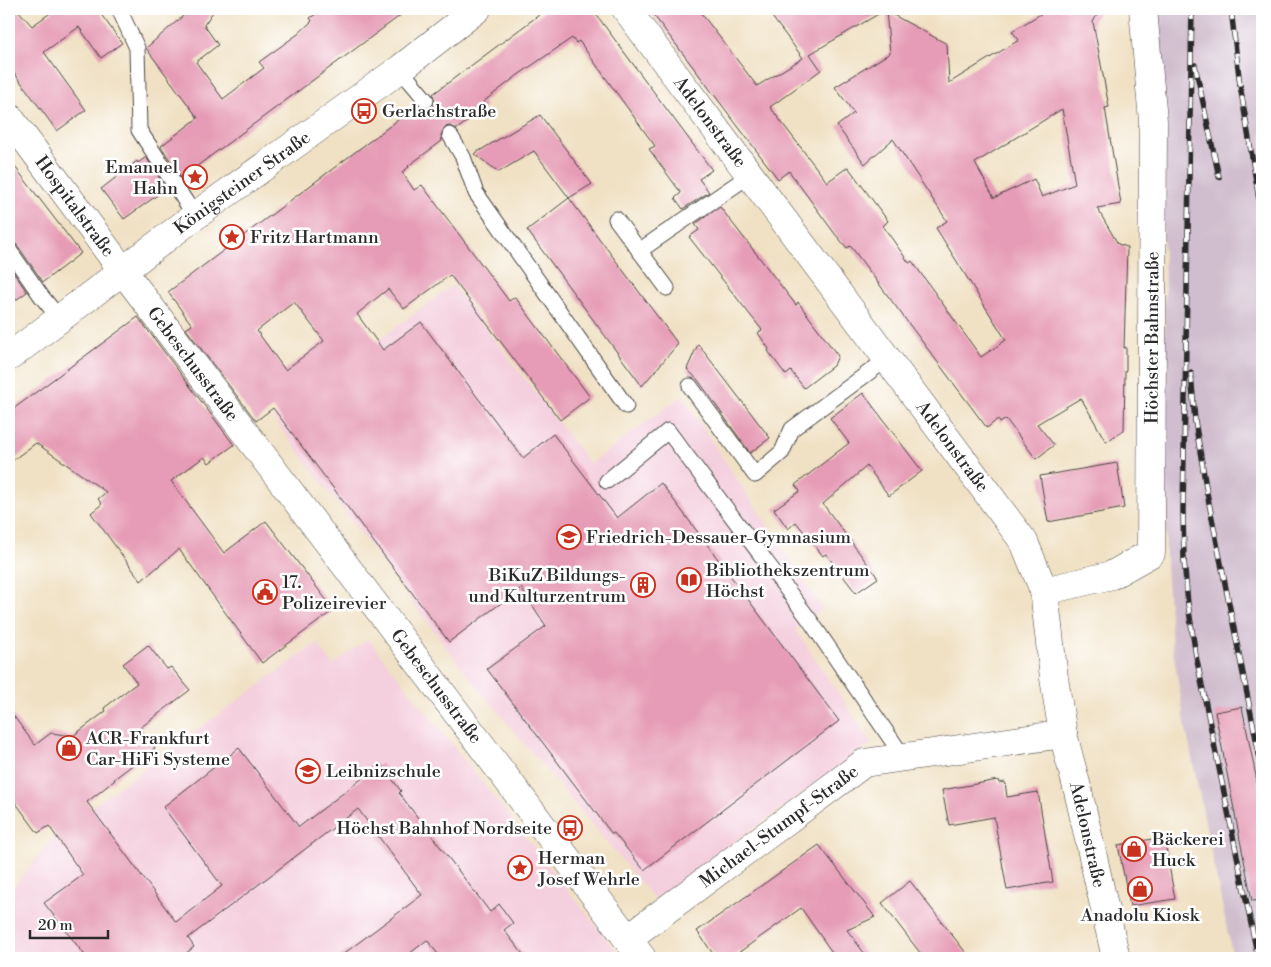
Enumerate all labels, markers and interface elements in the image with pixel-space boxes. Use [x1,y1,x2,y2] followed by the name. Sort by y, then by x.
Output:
[668,71,751,172] street label: Adelonstraße
[351,98,377,124] bus stop icon: Gerlachstraße
[382,100,496,123] place label: Gerlachstraße
[169,126,315,240] street label: Königsteiner Straße
[30,151,120,262] street label: Hospitalstraße
[105,156,179,200] place label: Emanuel Hahn
[182,164,208,190] place icon: Emanuel Hahn
[219,224,245,250] place icon: Fritz Hartmann
[250,226,379,249] place label: Fritz Hartmann
[1141,251,1164,424] street label: Höchster Bahnstraße
[142,302,244,426] street label: Gebeschusstraße
[910,396,994,497] street label: Adelonstraße
[556,524,582,550] school or university icon: Friedrich-Dessauer-Gymnasium
[586,526,851,549] place label: Friedrich-Dessauer-Gymnasium
[705,559,870,603] place label: Bibliothekszentrum Höchst
[469,564,626,608] place label: BiKuZ Bildungs- und Kulturzentrum
[676,567,702,593] library icon: Bibliothekszentrum Höchst
[282,571,387,615] place label: 17. Polizeirevier
[630,572,656,598] building icon: BiKuZ Bildungs- und Kulturzentrum
[252,579,278,605] public building icon: 17. Polizeirevier
[386,625,487,748] street label: Gebeschusstraße
[85,727,230,771] place label: ACR-Frankfurt Car-HiFi Systeme
[56,735,82,761] shop icon: ACR-Frankfurt Car-HiFi Systeme
[295,758,321,784] school or university icon: Leibnizschule
[326,760,441,783] place label: Leibnizschule
[695,760,863,893] street label: Michael-Stumpf-Straße
[1064,778,1111,890] street label: Adelonstraße
[557,815,583,841] bus stop icon: Höchst Bahnhof Nordseite
[337,817,552,840] place label: Höchst Bahnhof Nordseite
[1151,828,1224,872] place label: Bäckerei Huck
[1121,836,1147,862] shop icon: Bäckerei Huck
[537,847,640,891] place label: Herman Josef Wehrle
[507,855,533,881] place icon: Herman Josef Wehrle
[1127,876,1153,902] shop icon: Anadolu Kiosk
[1080,904,1201,927] place label: Anadolu Kiosk
[30,907,108,939] scale bar
[38,916,73,935] text: 20 m

